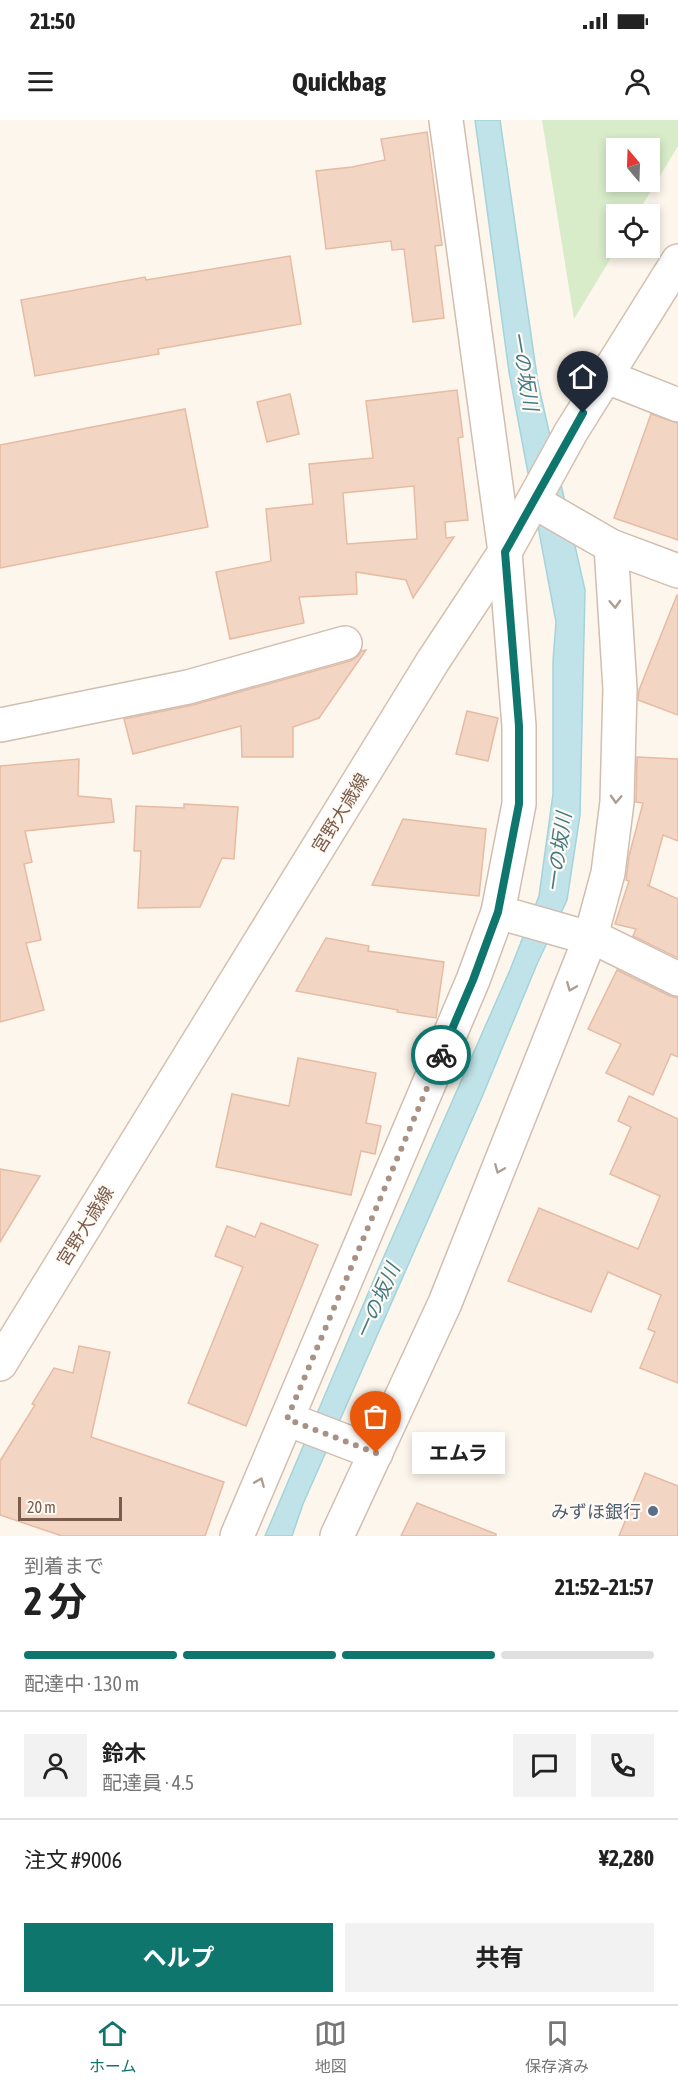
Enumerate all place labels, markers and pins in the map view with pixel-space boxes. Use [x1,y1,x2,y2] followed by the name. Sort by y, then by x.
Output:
[557,351,608,413] pin
[350,1391,401,1453] pin
[412,1432,505,1474] callout: エムラ
[551,1501,641,1522] place label: みずほ銀行
[646,1504,660,1518] marker: みずほ銀行

